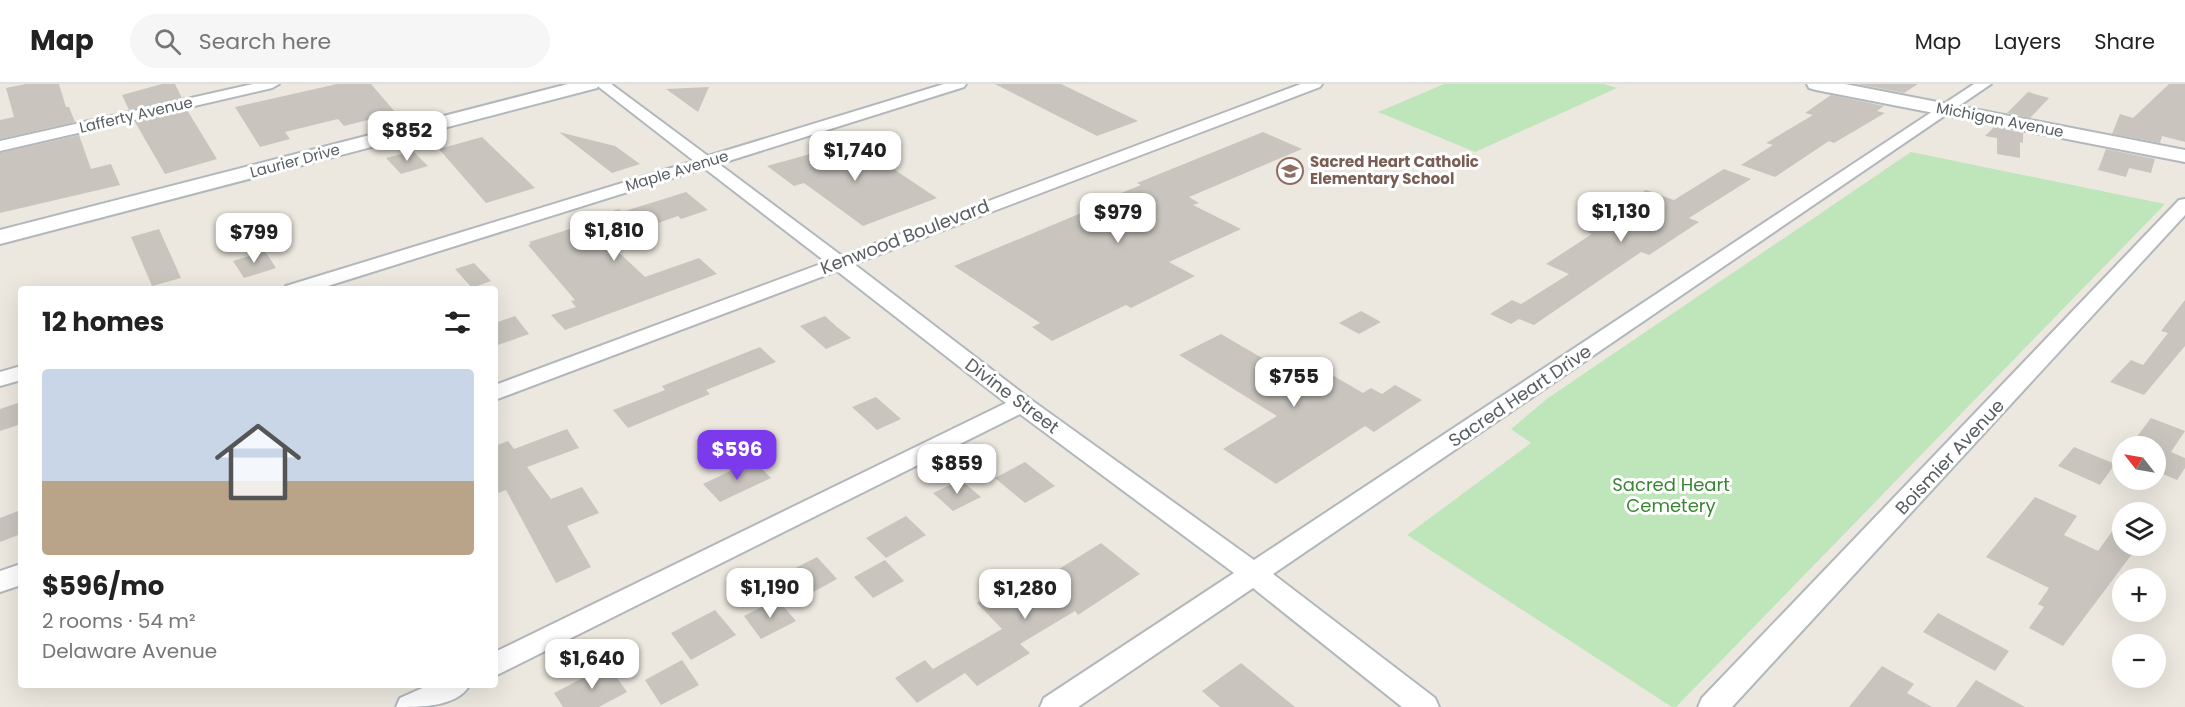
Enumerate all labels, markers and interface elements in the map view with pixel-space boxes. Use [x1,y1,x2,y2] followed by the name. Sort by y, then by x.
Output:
[130,14,550,68] search box
[30,21,94,60] text: Map
[151,25,184,58] icon: search
[199,26,331,57] text: Search here
[1915,27,1961,56] text: Map
[1994,27,2061,56] text: Layers
[2094,27,2155,56] text: Share
[77,91,195,138] street label: Lafferty Avenue
[1935,97,2066,142] street label: Michigan Avenue
[371,111,443,162] pin: $852
[382,116,432,144] text: $852
[806,131,904,182] pin: $1,740
[823,136,887,164] text: $1,740
[248,138,342,183] street label: Laurier Drive
[623,145,731,196] street label: Maple Avenue
[1310,151,1479,189] place label: Sacred Heart Catholic Elementary School
[1275,156,1305,186] school or university icon: Sacred Heart Catholic Elementary School
[1572,192,1670,243] pin: $1,130
[817,193,993,280] street label: Kenwood Boulevard
[1082,193,1154,244] pin: $979
[1591,197,1651,225] text: $1,130
[1094,198,1142,226] text: $979
[565,211,663,262] pin: $1,810
[218,213,290,264] pin: $799
[584,216,644,244] text: $1,810
[230,218,278,246] text: $799
[42,304,164,340] text: 12 homes
[441,306,474,339] icon: filters
[1443,338,1596,453] street label: Sacred Heart Drive
[960,352,1064,439] street label: Divine Street
[1258,357,1330,408] pin: $755
[1269,362,1319,390] text: $755
[1889,393,2010,520] street label: Boismier Avenue
[204,408,312,516] icon: home
[701,430,773,481] pin: $596
[711,435,763,463] text: $596
[2112,436,2166,490] north arrow
[2112,436,2166,688] map controls
[921,444,993,495] pin: $859
[931,449,983,477] text: $859
[1612,472,1730,518] park label: Sacred Heart Cemetery
[2112,502,2166,556] button: layers
[42,568,164,604] text: $596/mo
[721,568,819,619] pin: $1,190
[2112,568,2166,622] button: +
[976,569,1074,620] pin: $1,280
[740,573,800,601] text: $1,190
[993,574,1057,602] text: $1,280
[42,607,196,635] text: 2 rooms · 54 m²
[2112,634,2166,688] button: −
[42,637,217,665] text: Delaware Avenue
[543,639,641,690] pin: $1,640
[559,644,625,672] text: $1,640

